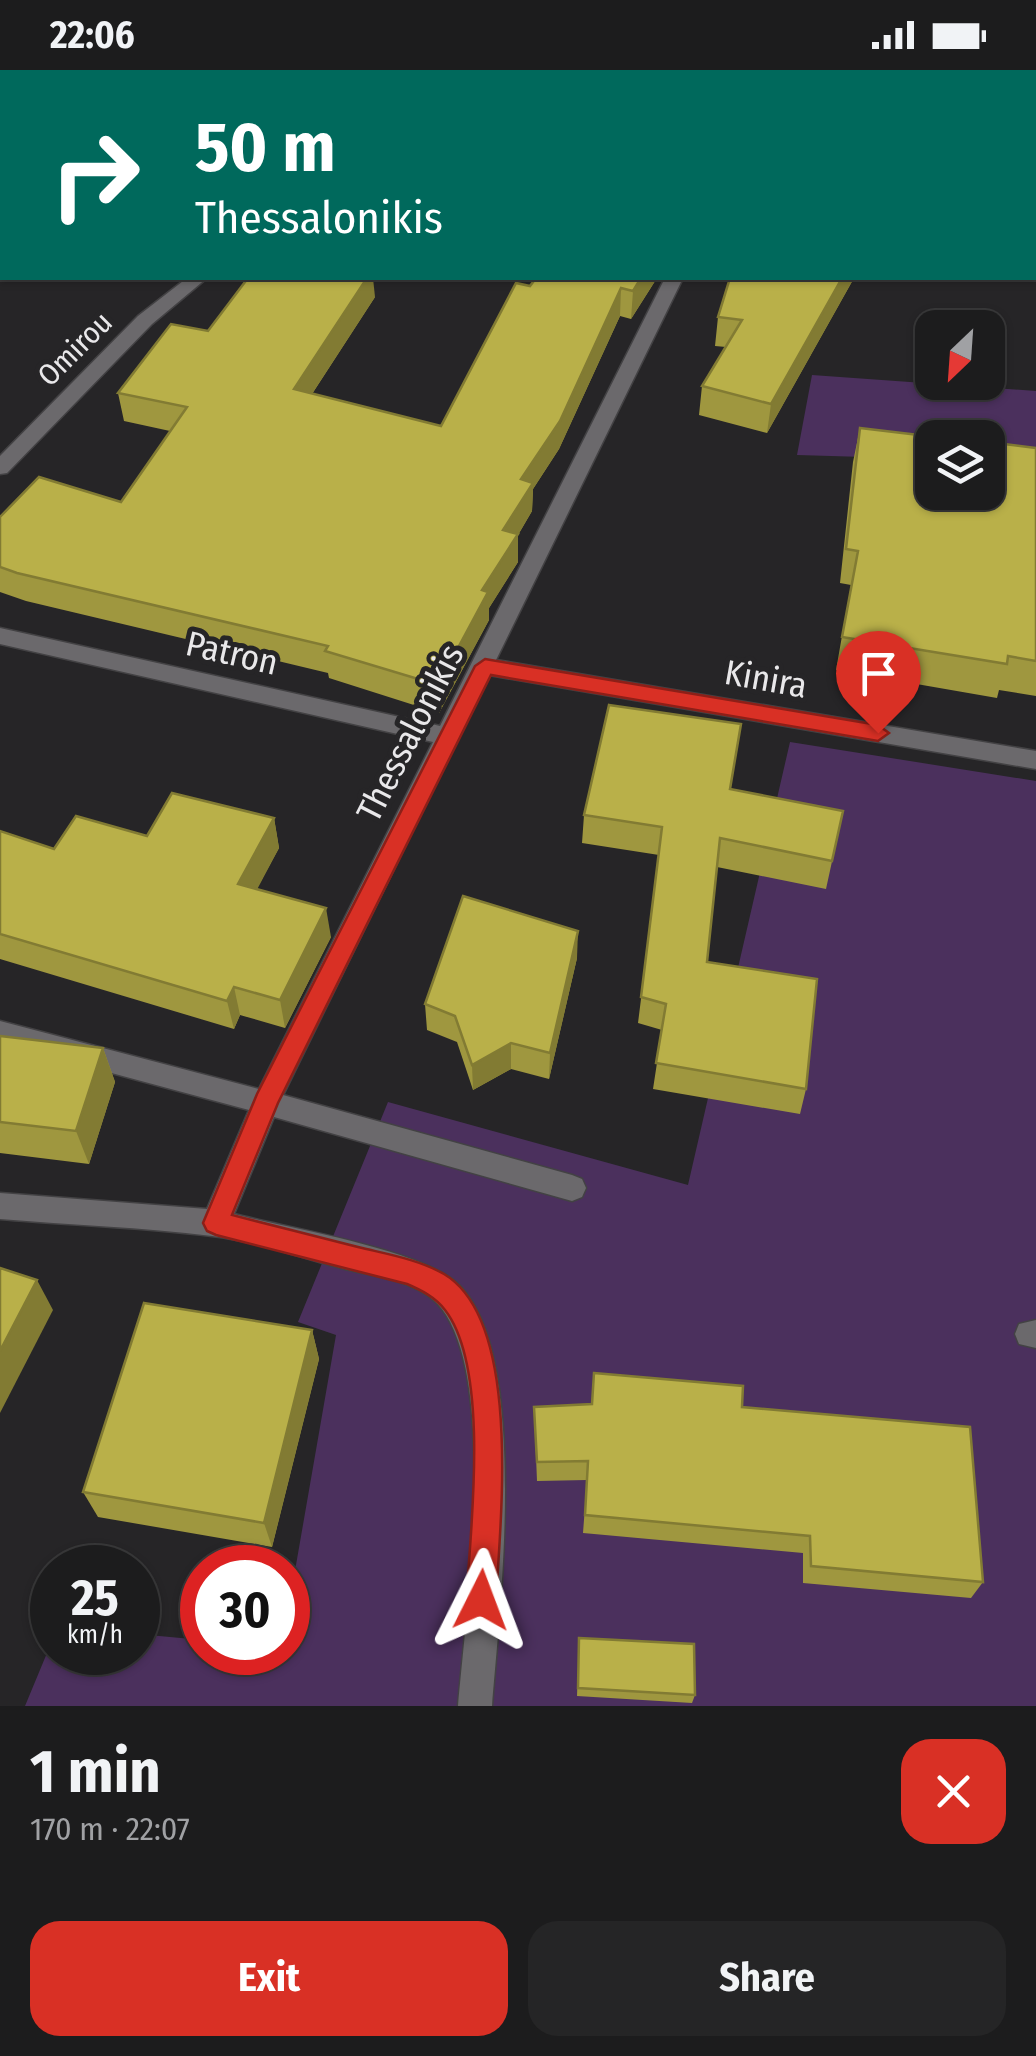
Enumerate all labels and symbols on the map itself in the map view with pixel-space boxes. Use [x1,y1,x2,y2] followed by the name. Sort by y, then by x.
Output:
[30,304,120,394] street label: Omirou
[915,310,1005,400] north arrow
[182,622,282,684] street label: Patron
[836,631,921,734] pin
[348,638,472,828] street label: Thessalonikis
[722,651,810,707] street label: Kinira
[180,1545,310,1675] speed limit sign: 30
[429,1548,533,1652] position arrow

